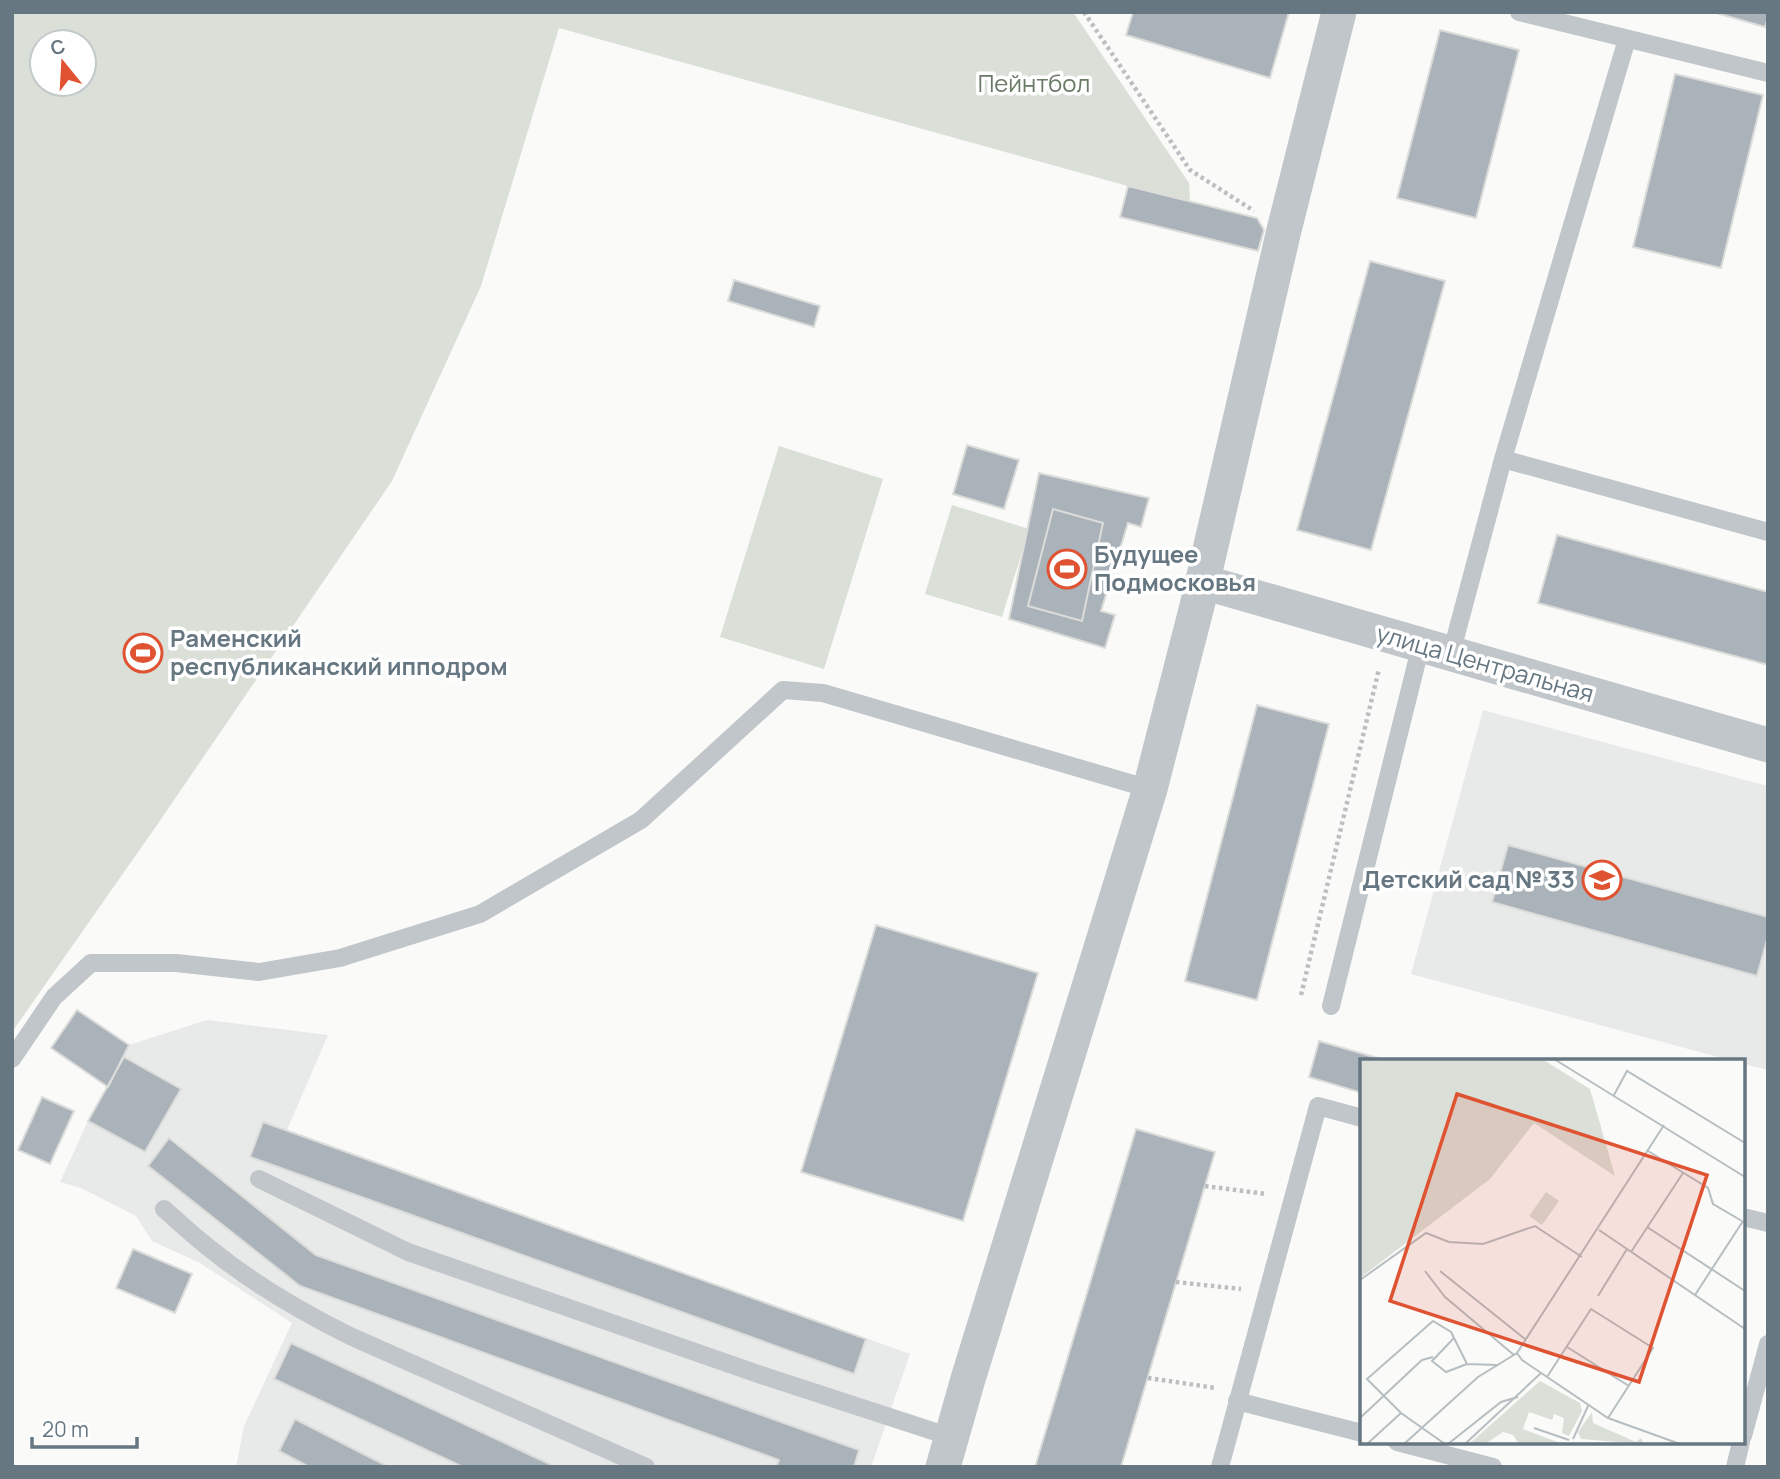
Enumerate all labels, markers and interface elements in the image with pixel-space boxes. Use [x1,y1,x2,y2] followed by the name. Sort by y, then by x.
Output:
[28,28,98,98] north arrow
[47,32,68,61] text: С
[978,66,1090,99] park label: Пейнтбол
[1094,537,1256,598] place label: Будущее Подмосковья
[1046,548,1088,590] sports icon: Будущее Подмосковья
[1373,616,1598,709] street label: улица Центральная
[170,621,508,682] place label: Раменский республиканский ипподром
[122,632,164,674] sports icon: Раменский республиканский ипподром
[1581,859,1623,901] school or university icon: Детский сад № 33
[1362,862,1575,895] place label: Детский сад № 33
[1360,1059,1745,1444] inset map
[32,1406,136,1450] scale bar
[42,1415,89,1443] text: 20 m

